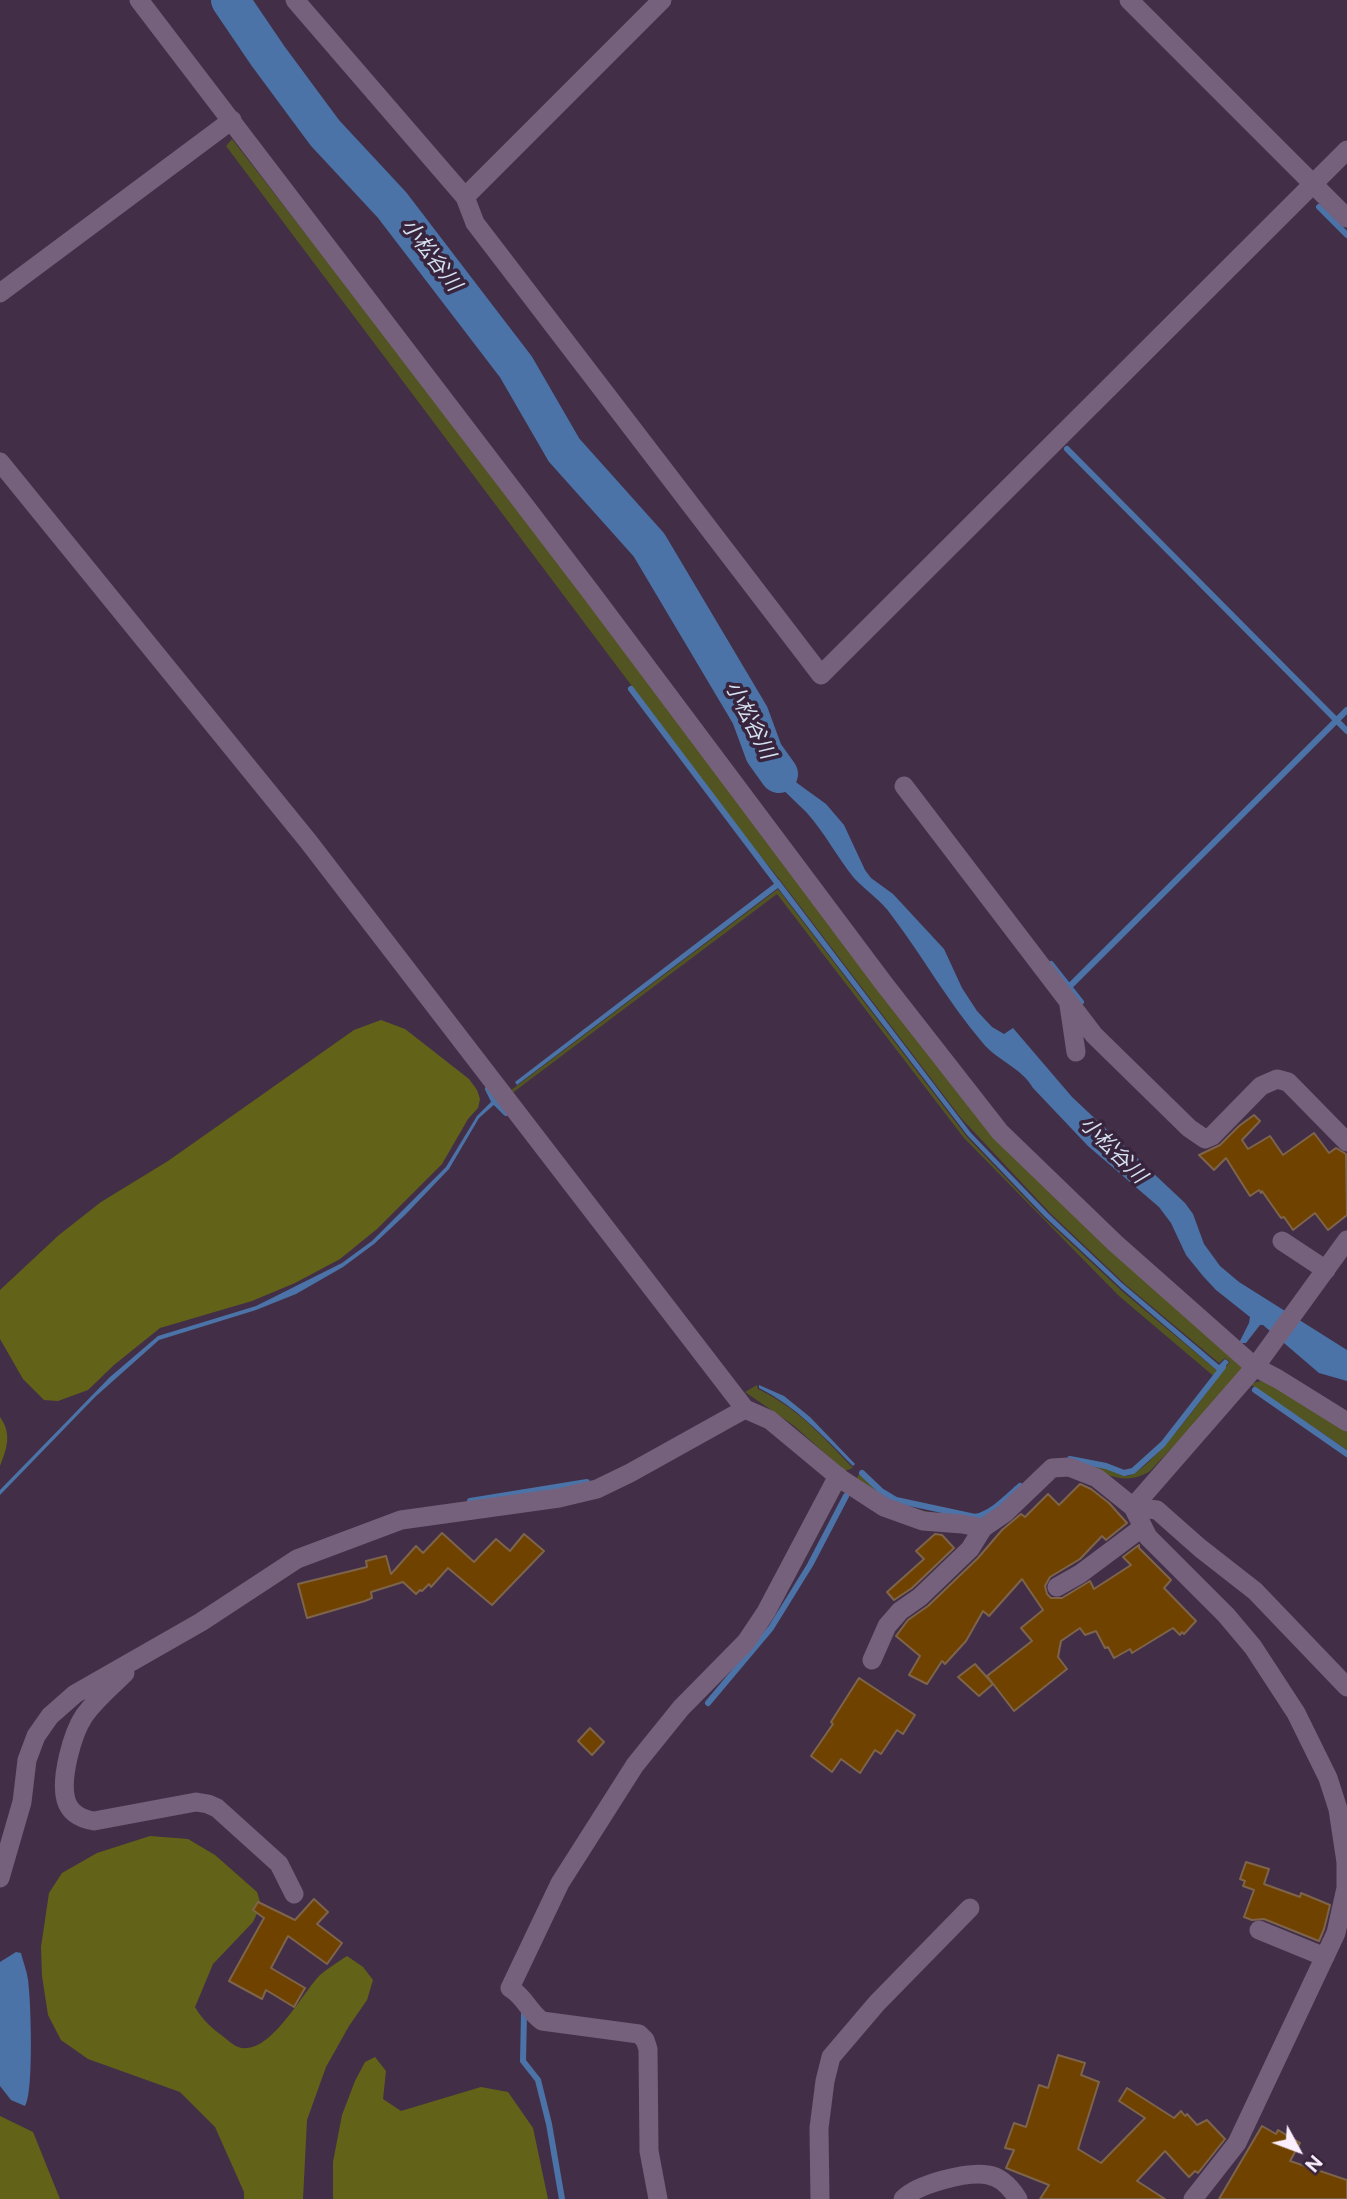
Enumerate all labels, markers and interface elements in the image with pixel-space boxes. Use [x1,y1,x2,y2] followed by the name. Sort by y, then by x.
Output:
[396,214,466,296] water label: 小松谷川
[720,677,780,763] water label: 小松谷川
[1074,1111,1152,1189] water label: 小松谷川
[1263,2115,1333,2185] north arrow
[1301,2151,1327,2177] text: N

